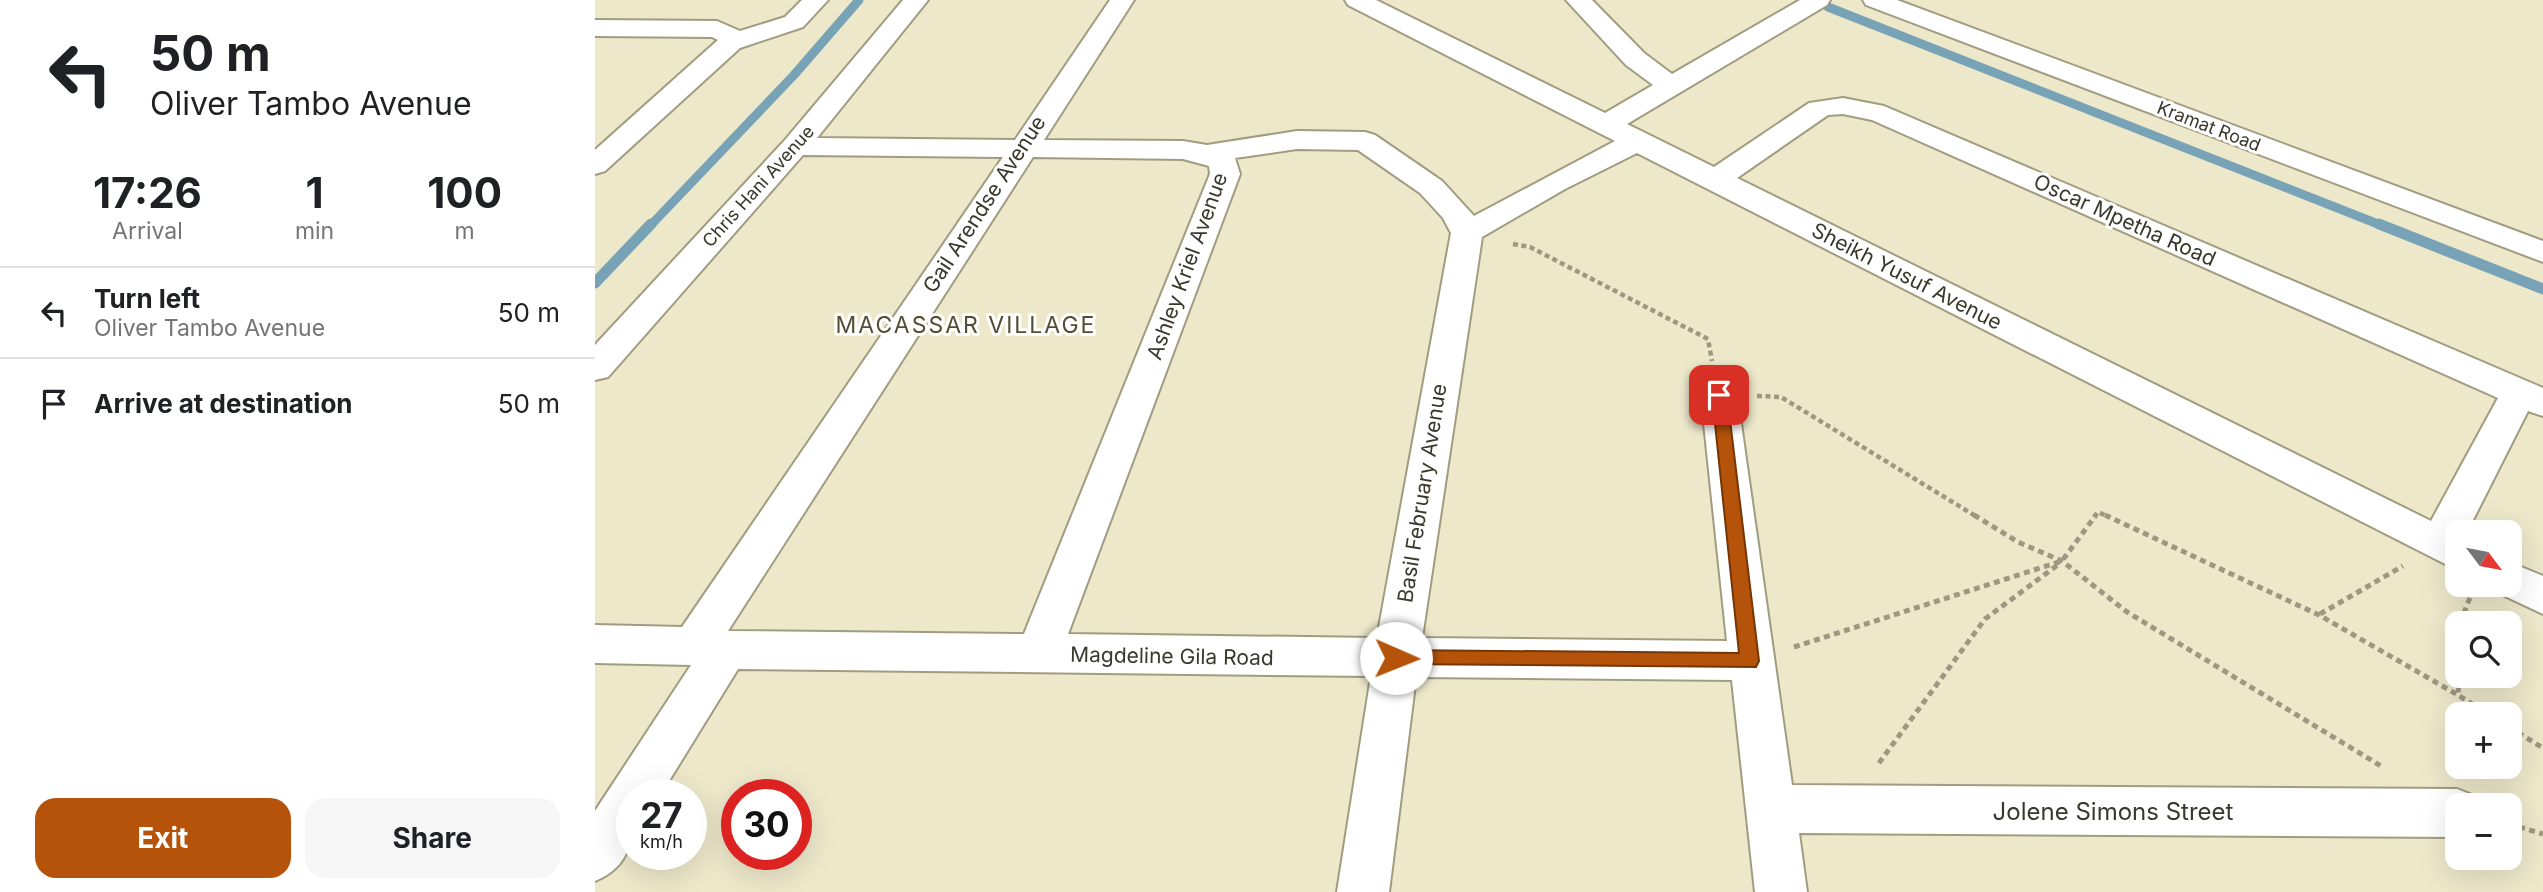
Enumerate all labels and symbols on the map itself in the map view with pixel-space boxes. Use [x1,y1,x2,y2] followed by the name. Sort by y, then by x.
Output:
[2154,97,2264,155] street label: Kramat Road
[917,111,1051,297] street label: Gail Arendse Avenue
[698,121,818,251] street label: Chris Hani Avenue
[1142,169,1232,363] street label: Ashley Kriel Avenue
[2030,169,2220,271] street label: Oscar Mpetha Road
[1808,217,2006,335] street label: Sheikh Yusuf Avenue
[836,311,1096,339] district label: MACASSAR VILLAGE
[1689,365,1749,425] pin
[1392,382,1452,604] street label: Basil February Avenue
[2445,520,2522,597] north arrow
[1359,621,1433,695] position arrow
[1070,642,1274,670] street label: Magdeline Gila Road
[721,779,812,870] speed limit sign: 30
[1993,797,2234,826] street label: Jolene Simons Street

